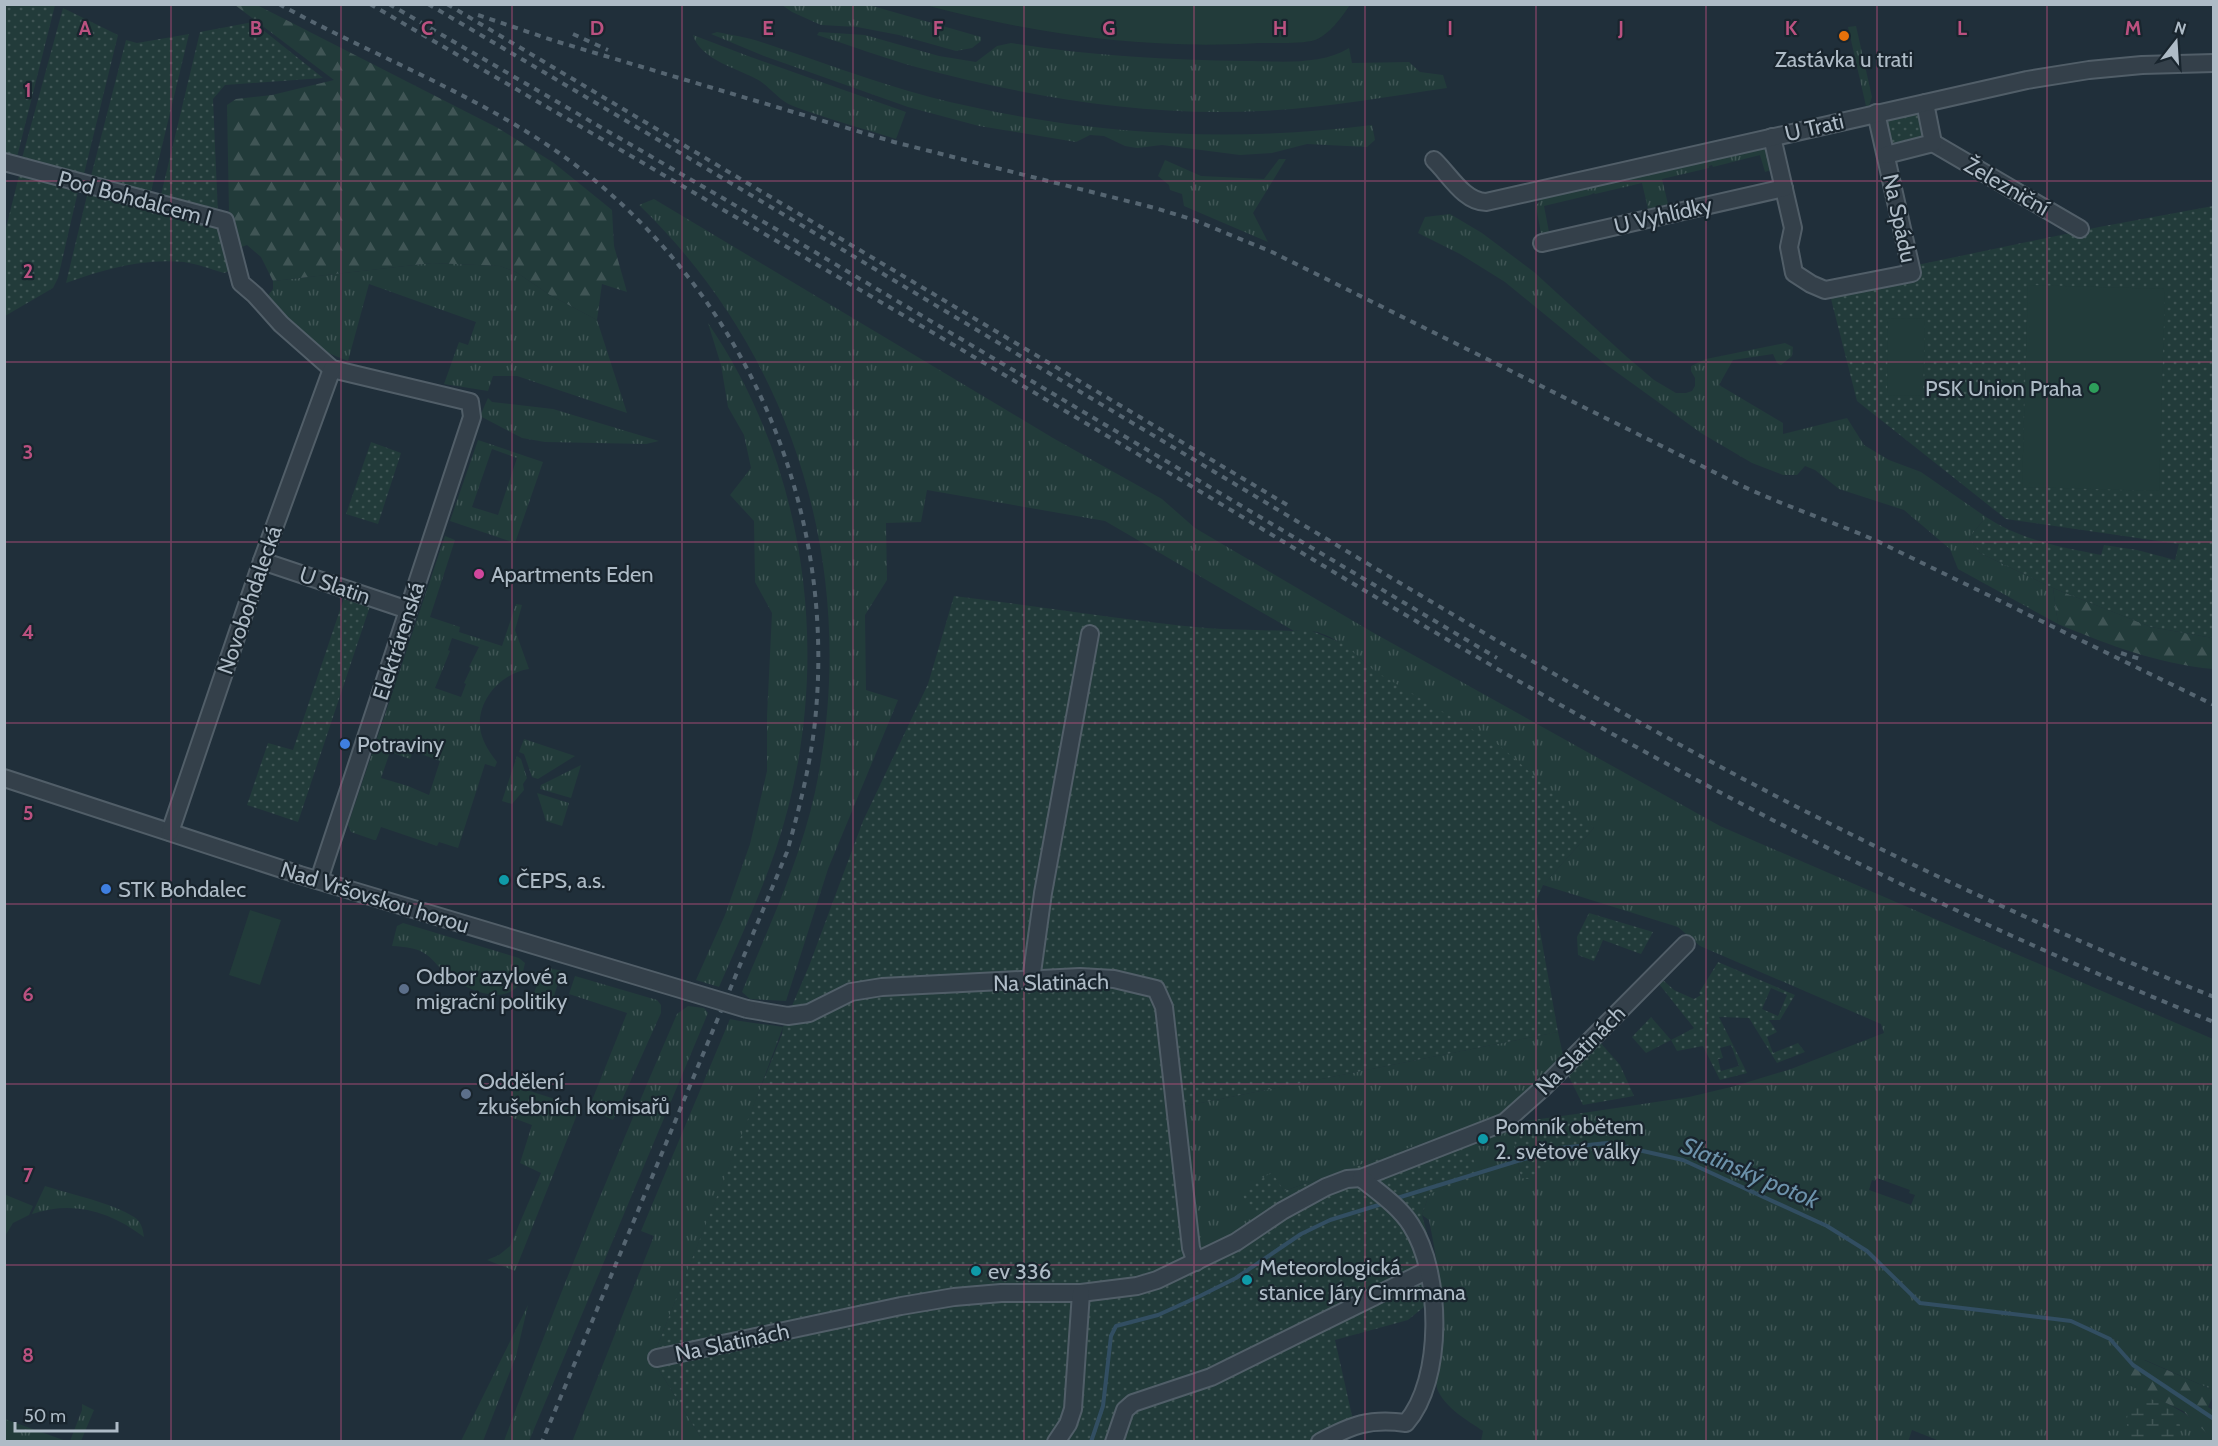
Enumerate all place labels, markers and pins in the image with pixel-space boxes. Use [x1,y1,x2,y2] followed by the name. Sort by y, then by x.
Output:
[1837,29,1851,43] marker: Zastávka u trati
[1775,46,1913,73] place label: Zastávka u trati
[1925,375,2082,402] place label: PSK Union Praha
[2087,381,2101,395] marker: PSK Union Praha
[491,561,654,588] place label: Apartments Eden
[472,567,486,581] marker: Apartments Eden
[357,731,444,758] place label: Potraviny
[338,737,352,751] marker: Potraviny
[516,867,606,894] place label: ČEPS, a.s.
[497,873,511,887] marker: ČEPS, a.s.
[118,876,246,903] place label: STK Bohdalec
[99,882,113,896] marker: STK Bohdalec
[416,963,568,1015] place label: Odbor azylové a migrační politiky
[397,982,411,996] marker: Odbor azylové a migrační politiky
[478,1068,670,1120] place label: Oddělení zkušebních komisařů
[459,1087,473,1101] marker: Oddělení zkušebních komisařů
[1495,1113,1644,1165] place label: Pomník obětem 2. světové války
[1476,1132,1490,1146] marker: Pomník obětem 2. světové války
[1259,1254,1466,1306] place label: Meteorologická stanice Járy Cimrmana
[988,1258,1051,1285] place label: ev 336
[969,1264,983,1278] marker: ev 336
[1240,1273,1254,1287] marker: Meteorologická stanice Járy Cimrmana

